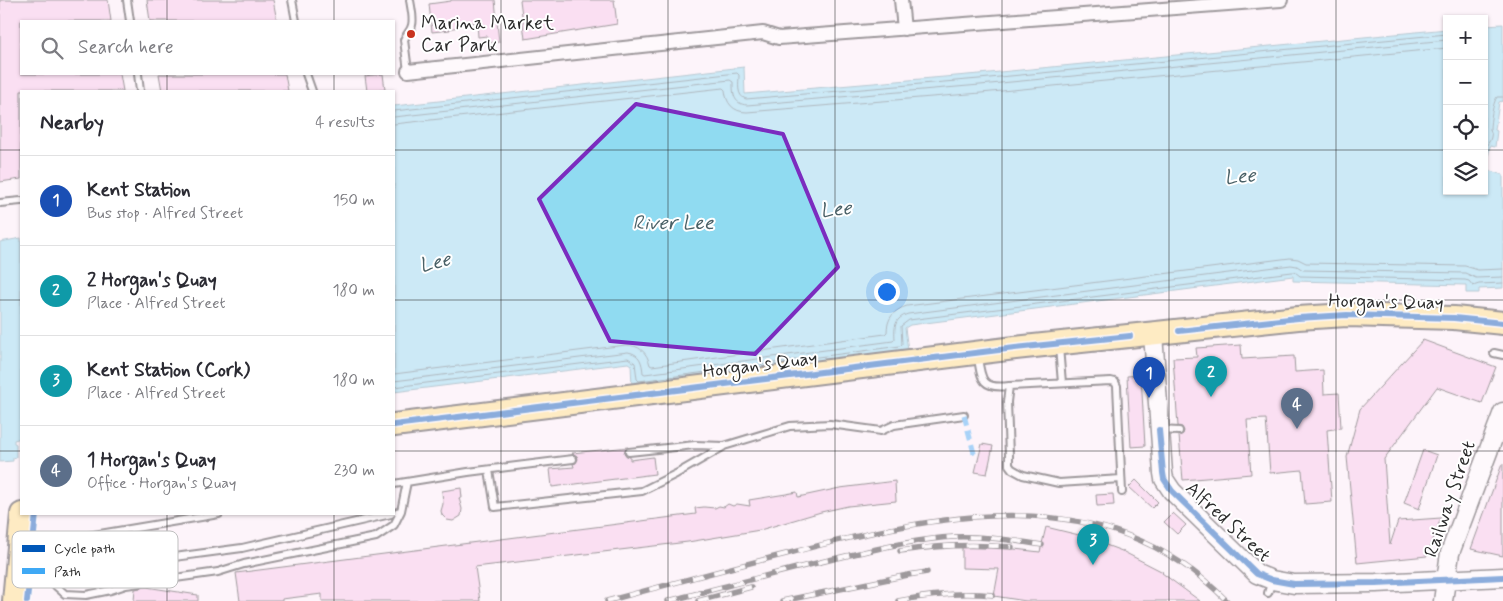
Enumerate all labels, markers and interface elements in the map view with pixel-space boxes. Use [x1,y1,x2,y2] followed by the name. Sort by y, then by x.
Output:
[421,11,554,58] place label: Marina Market Car Park
[1443,15,1488,195] map controls
[1443,15,1488,60] button: +
[20,20,395,75] search box
[405,28,417,40] marker: Marina Market Car Park
[38,34,66,62] icon: search
[78,35,174,60] text: Search here
[1443,60,1488,105] button: −
[1443,105,1488,150] button: locate
[40,109,104,137] text: Nearby
[315,112,375,133] text: 4 results
[1443,150,1488,195] button: layers
[1223,162,1258,192] water label: Lee
[87,178,191,203] text: Kent Station
[52,190,60,211] text: 1
[333,190,375,211] text: 150 m
[819,195,854,225] water label: Lee
[87,203,243,224] text: Bus stop · Alfred Street
[632,210,715,237] water label: River Lee
[417,246,454,280] water label: Lee
[87,268,217,293] text: 2 Horgan's Quay
[874,279,900,305] your location
[52,280,60,301] text: 2
[332,280,375,301] text: 180 m
[1328,288,1444,318] street label: Horgan's Quay
[87,293,225,314] text: Place · Alfred Street
[701,346,819,386] street label: Horgan's Quay
[1195,356,1227,397] pin: 2
[1133,357,1165,398] pin: 1
[87,358,250,383] text: Kent Station (Cork)
[52,370,60,391] text: 3
[332,370,375,391] text: 180 m
[87,383,225,404] text: Place · Alfred Street
[1281,388,1313,429] pin: 4
[1418,437,1483,561] street label: Railway Street
[87,448,216,473] text: 1 Horgan's Quay
[51,460,61,481] text: 4
[334,460,375,481] text: 230 m
[87,473,236,494] text: Office · Horgan's Quay
[1180,476,1276,568] street label: Alfred Street
[1077,524,1109,565] pin: 3
[12,531,178,588] legend
[54,540,115,558] text: Cycle path
[54,563,81,581] text: Path

